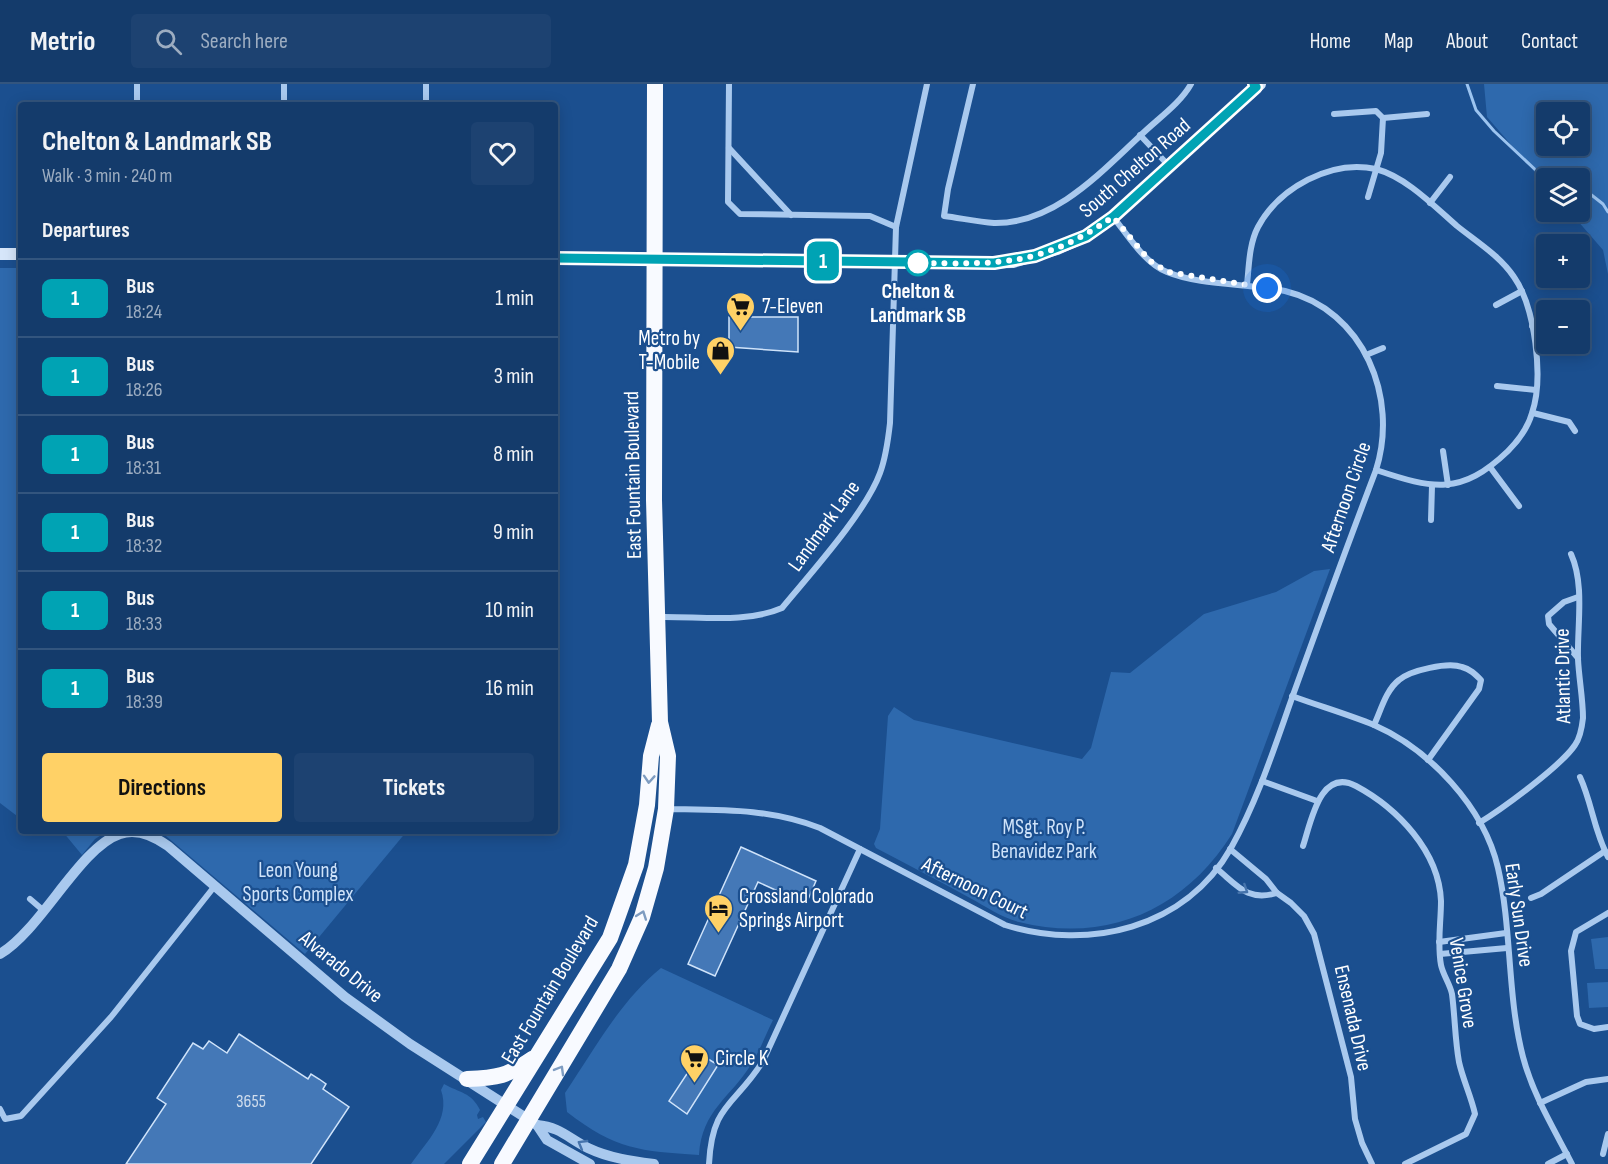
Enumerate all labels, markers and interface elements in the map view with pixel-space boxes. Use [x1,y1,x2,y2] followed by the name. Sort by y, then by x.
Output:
[131,14,551,68] search box
[30,25,95,58] text: Metrio
[152,25,185,58] icon: search
[200,28,288,55] text: Search here
[1310,29,1351,54] text: Home
[1384,29,1413,54] text: Map
[1446,29,1488,54] text: About
[1521,29,1578,54] text: Contact
[1536,102,1590,354] map controls
[1536,102,1590,156] button: locate
[1074,113,1196,223] street label: South Chelton Road
[471,122,534,185] button: heart
[42,125,272,158] text: Chelton & Landmark SB
[42,164,172,188] text: Walk · 3 min · 240 m
[1536,168,1590,222] button: layers
[42,217,130,244] text: Departures
[1536,234,1590,288] button: +
[804,242,842,280] line badge: 1
[819,249,827,274] text: 1
[905,250,931,276] marker: Chelton & Landmark SB
[126,273,155,300] text: Bus
[1252,273,1282,303] your location
[870,279,966,328] place label: Chelton & Landmark SB
[495,285,534,312] text: 1 min
[71,286,79,311] text: 1
[725,290,757,332] supermarket icon: 7-Eleven
[762,294,823,319] place label: 7-Eleven
[126,300,162,324] text: 18:24
[1536,300,1590,354] button: −
[638,326,700,375] place label: Metro by T-Mobile
[705,334,737,376] shop icon: Metro by T-Mobile
[126,351,155,378] text: Bus
[494,363,534,390] text: 3 min
[71,364,79,389] text: 1
[126,378,163,402] text: 18:26
[619,391,647,559] street label: East Fountain Boulevard
[126,429,155,456] text: Bus
[1315,439,1377,556] street label: Afternoon Circle
[493,441,534,468] text: 8 min
[71,442,79,467] text: 1
[126,456,161,480] text: 18:31
[783,476,865,576] street label: Landmark Lane
[126,507,155,534] text: Bus
[493,519,534,546] text: 9 min
[71,520,79,545] text: 1
[126,534,162,558] text: 18:32
[126,585,155,612] text: Bus
[485,597,534,624] text: 10 min
[71,598,79,623] text: 1
[126,612,162,636] text: 18:33
[1550,628,1576,725] street label: Atlantic Drive
[126,663,155,690] text: Bus
[486,675,534,702] text: 16 min
[71,676,79,701] text: 1
[126,690,163,714] text: 18:39
[42,753,282,822] button: Directions
[294,753,534,822] button: Tickets
[643,774,656,783] one-way arrow
[991,815,1097,864] park label: MSgt. Roy P. Benavidez Park
[917,851,1032,924] street label: Afternoon Court
[243,858,353,907] park label: Leon Young Sports Complex
[1499,861,1539,969] street label: Early Sun Drive
[1237,882,1248,893] one-way arrow
[739,884,874,933] place label: Crossland Colorado Springs Airport
[702,892,734,934] hotel icon: Crossland Colorado Springs Airport
[635,910,647,921] one-way arrow
[496,912,604,1068] street label: East Fountain Boulevard
[293,925,388,1008] street label: Alvarado Drive
[1444,936,1482,1030] street label: Venice Grove
[1329,963,1377,1073] street label: Ensenada Drive
[678,1042,710,1084] supermarket icon: Circle K
[715,1046,769,1071] place label: Circle K
[552,1066,564,1076] one-way arrow
[236,1091,266,1112] house number: 3655
[578,1140,588,1151] one-way arrow

